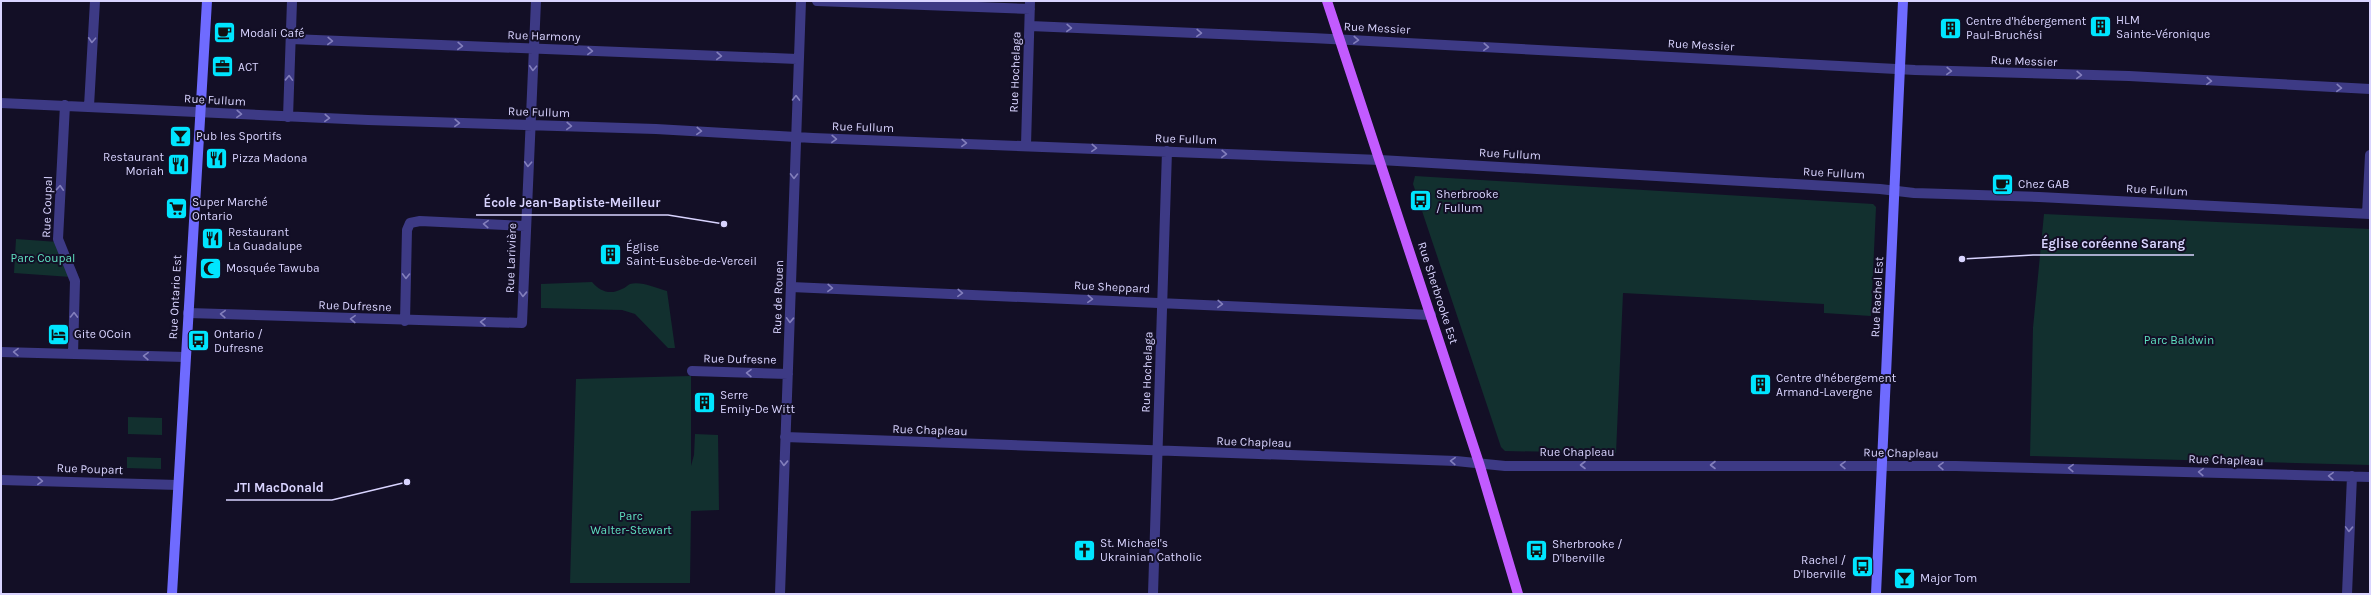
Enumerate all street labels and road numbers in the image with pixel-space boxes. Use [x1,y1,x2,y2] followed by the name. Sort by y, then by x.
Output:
[1343,19,1411,37] street label: Rue Messier
[507,28,581,44] street label: Rue Harmony
[1007,31,1023,113] street label: Rue Hochelaga
[1667,36,1735,54] street label: Rue Messier
[1990,53,2058,69] street label: Rue Messier
[184,91,246,109] street label: Rue Fullum
[508,104,570,120] street label: Rue Fullum
[832,119,894,135] street label: Rue Fullum
[1155,131,1217,147] street label: Rue Fullum
[1479,145,1541,163] street label: Rue Fullum
[1803,164,1865,182] street label: Rue Fullum
[39,176,55,238] street label: Rue Coupal
[2126,181,2188,199] street label: Rue Fullum
[503,223,519,293] street label: Rue Larivière
[1415,240,1461,346] street label: Rue Sherbrooke Est
[166,254,184,340] street label: Rue Ontario Est
[1868,256,1886,338] street label: Rue Rachel Est
[770,260,786,334] street label: Rue de Rouen
[1073,278,1151,296] street label: Rue Sheppard
[318,298,392,314] street label: Rue Dufresne
[1139,331,1155,413] street label: Rue Hochelaga
[703,351,777,367] street label: Rue Dufresne
[892,422,968,438] street label: Rue Chapleau
[1216,434,1292,450] street label: Rue Chapleau
[1539,445,1615,459] street label: Rue Chapleau
[1863,445,1939,461] street label: Rue Chapleau
[2188,452,2264,468] street label: Rue Chapleau
[56,461,124,477] street label: Rue Poupart

